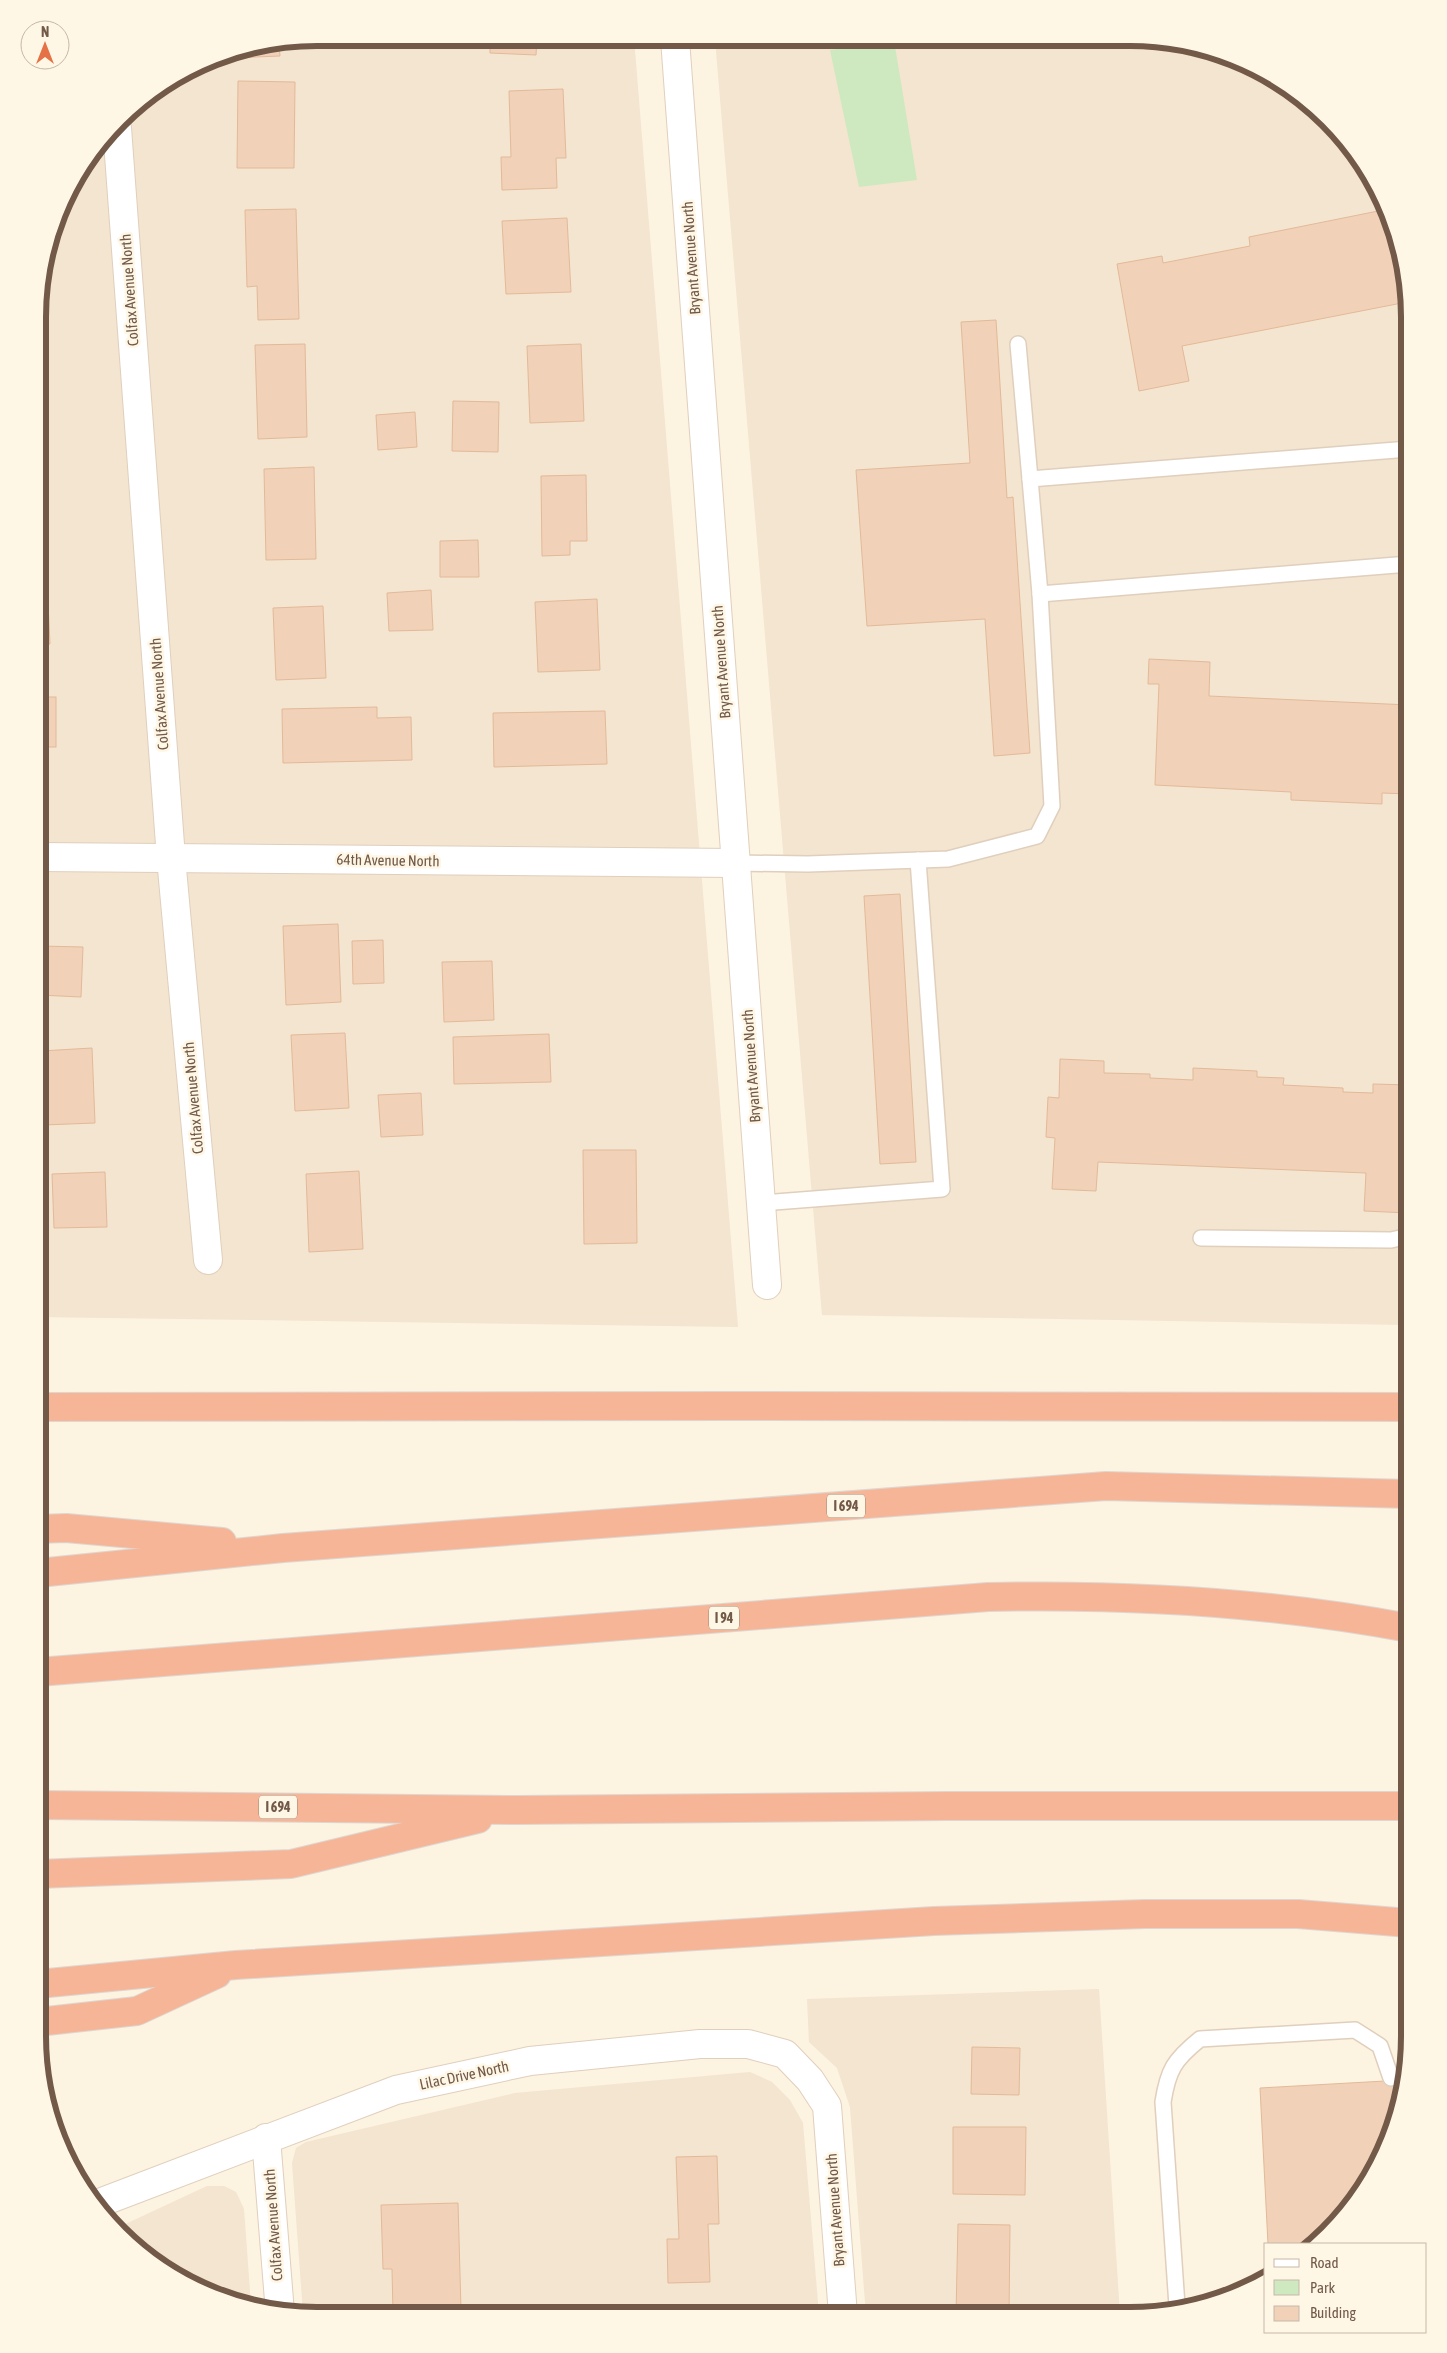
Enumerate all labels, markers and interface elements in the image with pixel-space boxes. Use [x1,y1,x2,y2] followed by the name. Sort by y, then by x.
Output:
[20,20,70,70] north arrow
[41,24,49,40] text: N
[679,201,703,315] street label: Bryant Avenue North
[117,233,141,347] street label: Colfax Avenue North
[709,605,733,719] street label: Bryant Avenue North
[147,637,171,751] street label: Colfax Avenue North
[336,851,440,869] street label: 64th Avenue North
[739,1009,763,1123] street label: Bryant Avenue North
[180,1041,206,1155] street label: Colfax Avenue North
[827,1494,865,1518] road number: I 694
[709,1606,739,1630] road number: I 94
[259,1795,297,1818] road number: I 694
[418,2057,510,2093] street label: Lilac Drive North
[823,2153,847,2267] street label: Bryant Avenue North
[261,2168,285,2282] street label: Colfax Avenue North
[1264,2243,1427,2333] legend
[1310,2254,1339,2271] text: Road
[1310,2279,1335,2296] text: Park
[1310,2304,1356,2321] text: Building

